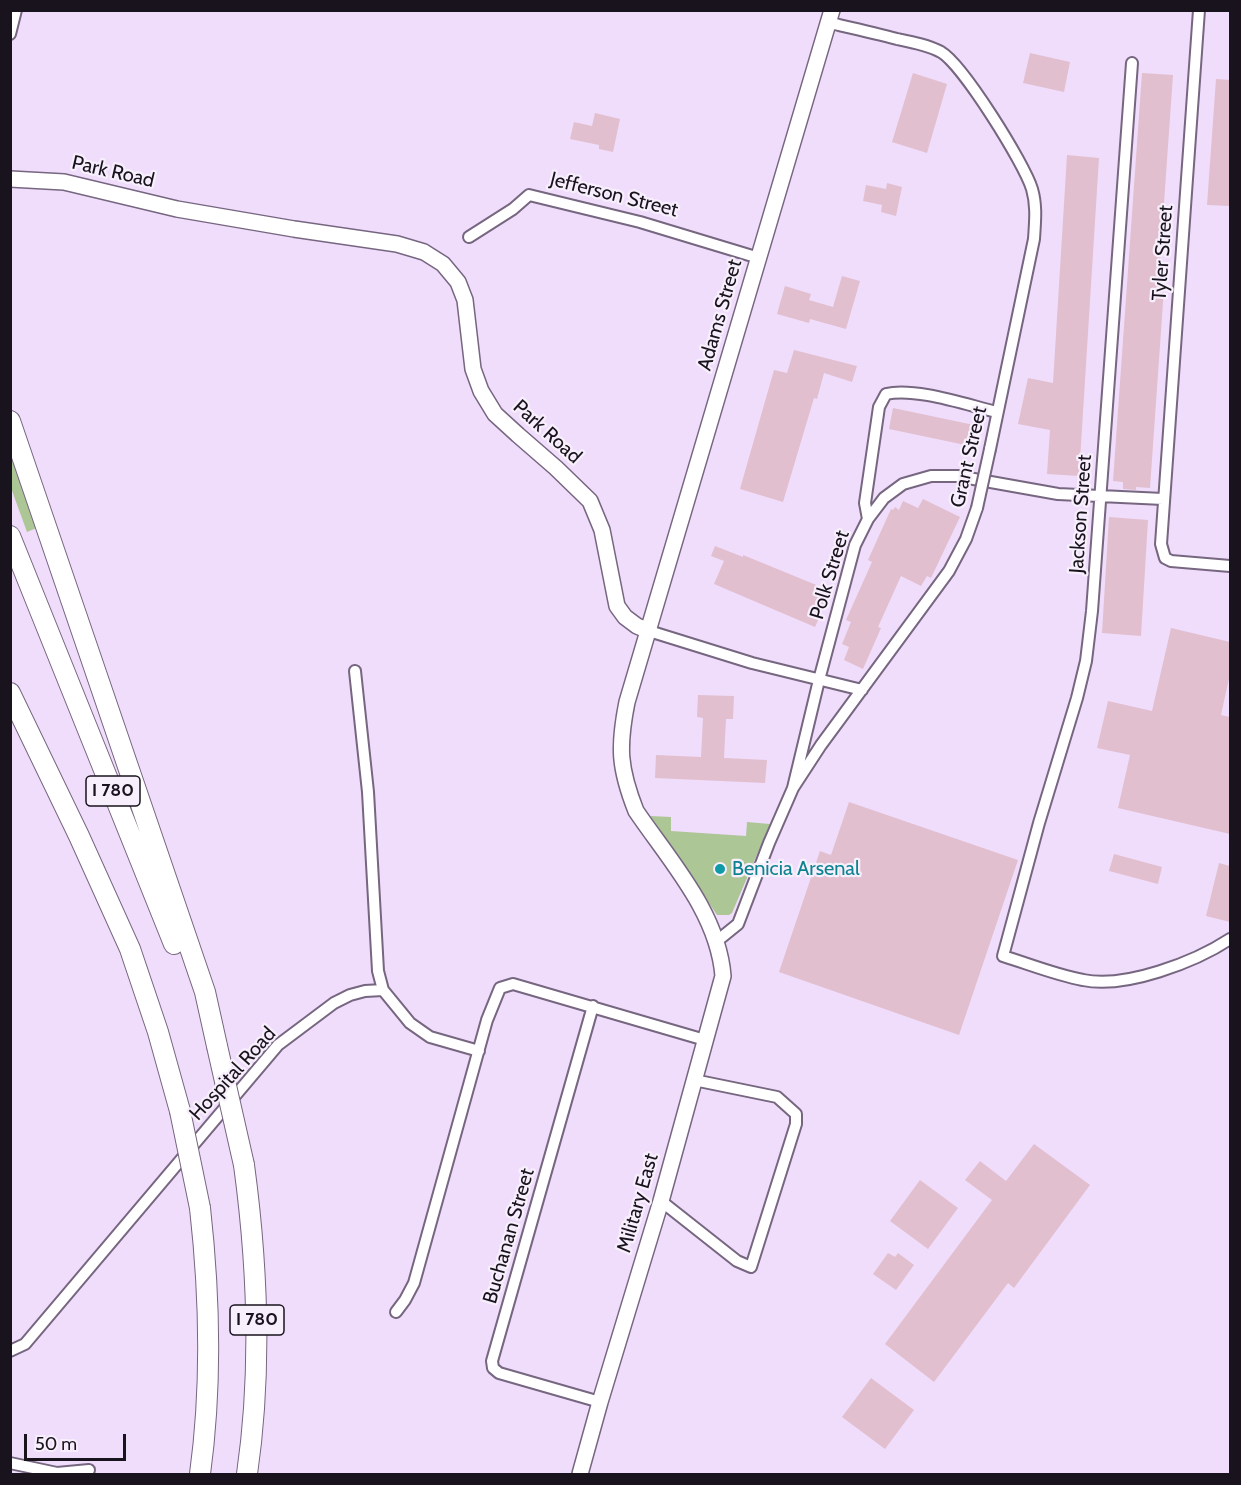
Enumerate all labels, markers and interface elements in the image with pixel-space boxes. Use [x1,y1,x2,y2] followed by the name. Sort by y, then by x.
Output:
[69,151,157,193] street label: Park Road
[548,168,680,222] street label: Jefferson Street
[1148,204,1178,302] street label: Tyler Street
[693,257,747,373] street label: Adams Street
[508,395,586,469] street label: Park Road
[946,404,992,510] street label: Grant Street
[1065,454,1097,574] street label: Jackson Street
[805,528,855,622] street label: Polk Street
[86,776,140,806] road number: I 780
[732,857,860,881] place label: Benicia Arsenal
[713,862,727,876] marker: Benicia Arsenal
[185,1022,281,1126] street label: Hospital Road
[612,1151,664,1255] street label: Military East
[478,1166,540,1306] street label: Buchanan Street
[230,1305,284,1335] road number: I 780
[27,1422,129,1460] scale bar
[35,1433,77,1455] text: 50 m

